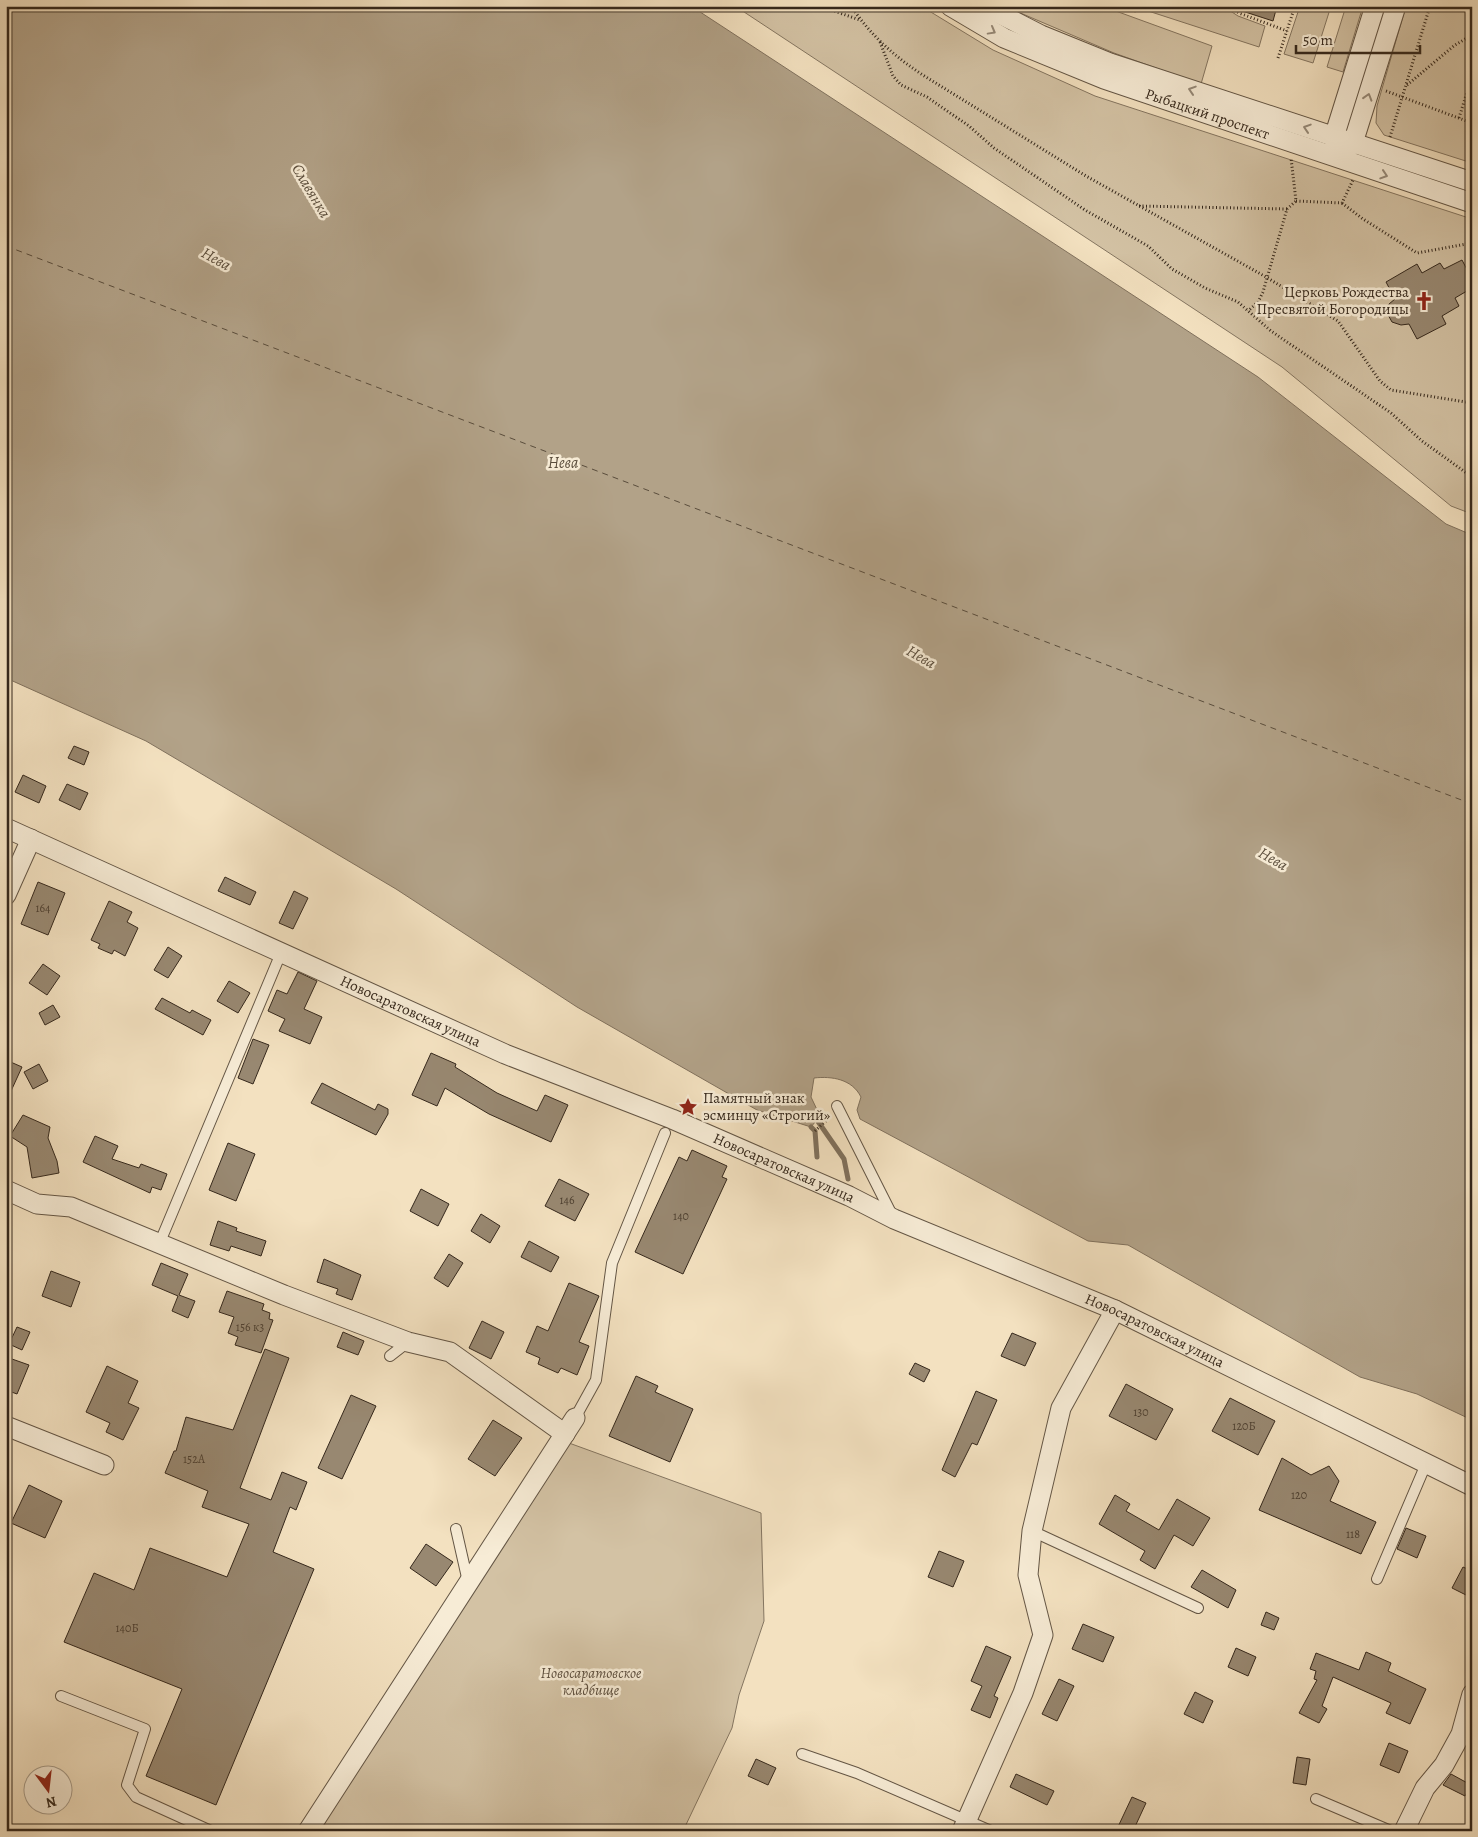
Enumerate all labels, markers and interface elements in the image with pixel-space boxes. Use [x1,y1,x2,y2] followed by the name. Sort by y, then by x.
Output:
[1296,22,1419,54] scale bar
[987,25,996,35] one-way arrow
[1303,30,1333,50] text: 50 m
[1143,84,1273,144] street label: Рыбацкий проспект
[1189,86,1197,96] one-way arrow
[1362,93,1372,101] one-way arrow
[1303,124,1311,134] one-way arrow
[286,160,336,222] water label: Славянка
[1379,169,1388,179] one-way arrow
[197,242,235,276] water label: Нева
[1256,282,1409,319] place label: Церковь Рождества Пресвятой Богородицы
[1413,290,1435,312] church icon: Церковь Рождества Пресвятой Богородицы
[548,452,578,474] water label: Нева
[902,640,940,674] water label: Нева
[1254,842,1292,876] water label: Нева
[35,900,51,916] house number: 164
[337,971,484,1052] street label: Новосаратовская улица
[703,1088,831,1125] place label: Памятный знак эсминцу «Строгий»
[677,1096,699,1118] place icon: Памятный знак эсминцу «Строгий»
[710,1128,858,1207] street label: Новосаратовская улица
[559,1192,575,1208] house number: 146
[673,1208,689,1224] house number: 140
[1082,1289,1228,1372] street label: Новосаратовская улица
[236,1319,264,1335] house number: 156 к3
[1133,1404,1149,1420] house number: 130
[1232,1418,1256,1434] house number: 120Б
[183,1451,206,1467] house number: 152А
[1291,1487,1307,1503] house number: 120
[1346,1526,1360,1542] house number: 118
[115,1620,139,1636] house number: 140Б
[541,1663,642,1700] park label: Новосаратовское кладбище
[22,1764,72,1814] north arrow
[44,1792,59,1813] text: N

